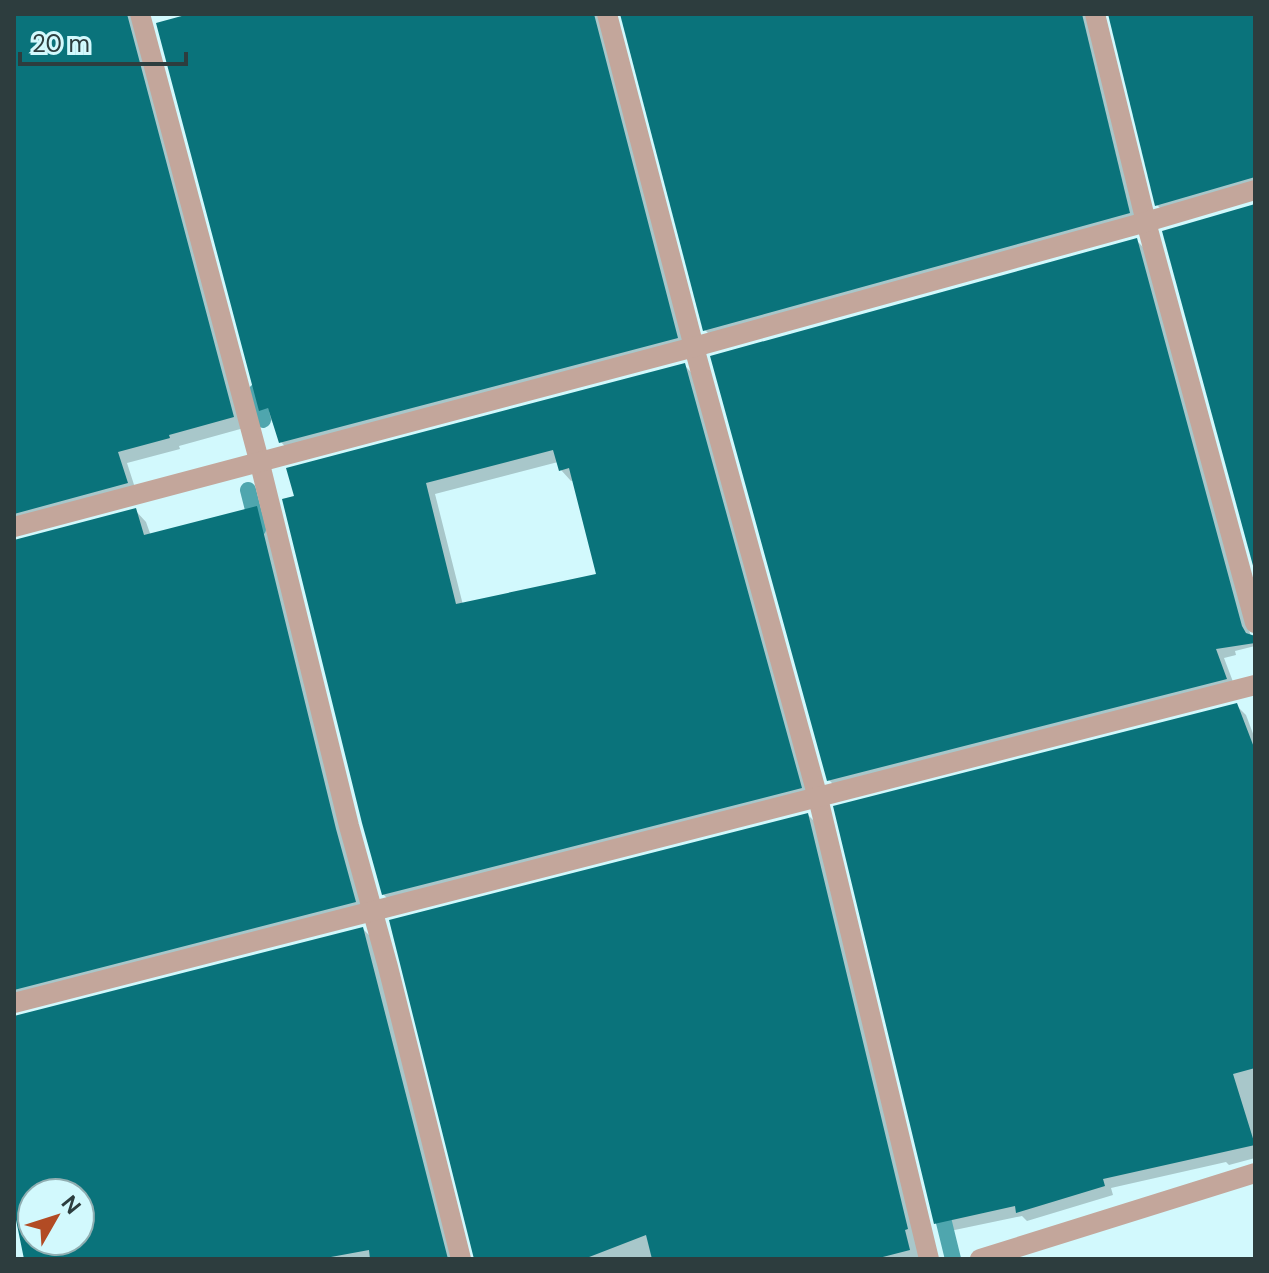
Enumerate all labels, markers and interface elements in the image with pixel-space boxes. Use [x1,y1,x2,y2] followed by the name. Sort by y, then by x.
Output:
[20,16,186,66] scale bar
[32,28,90,59] text: 20 m
[16,1177,96,1257] north arrow
[55,1189,87,1220] text: N

